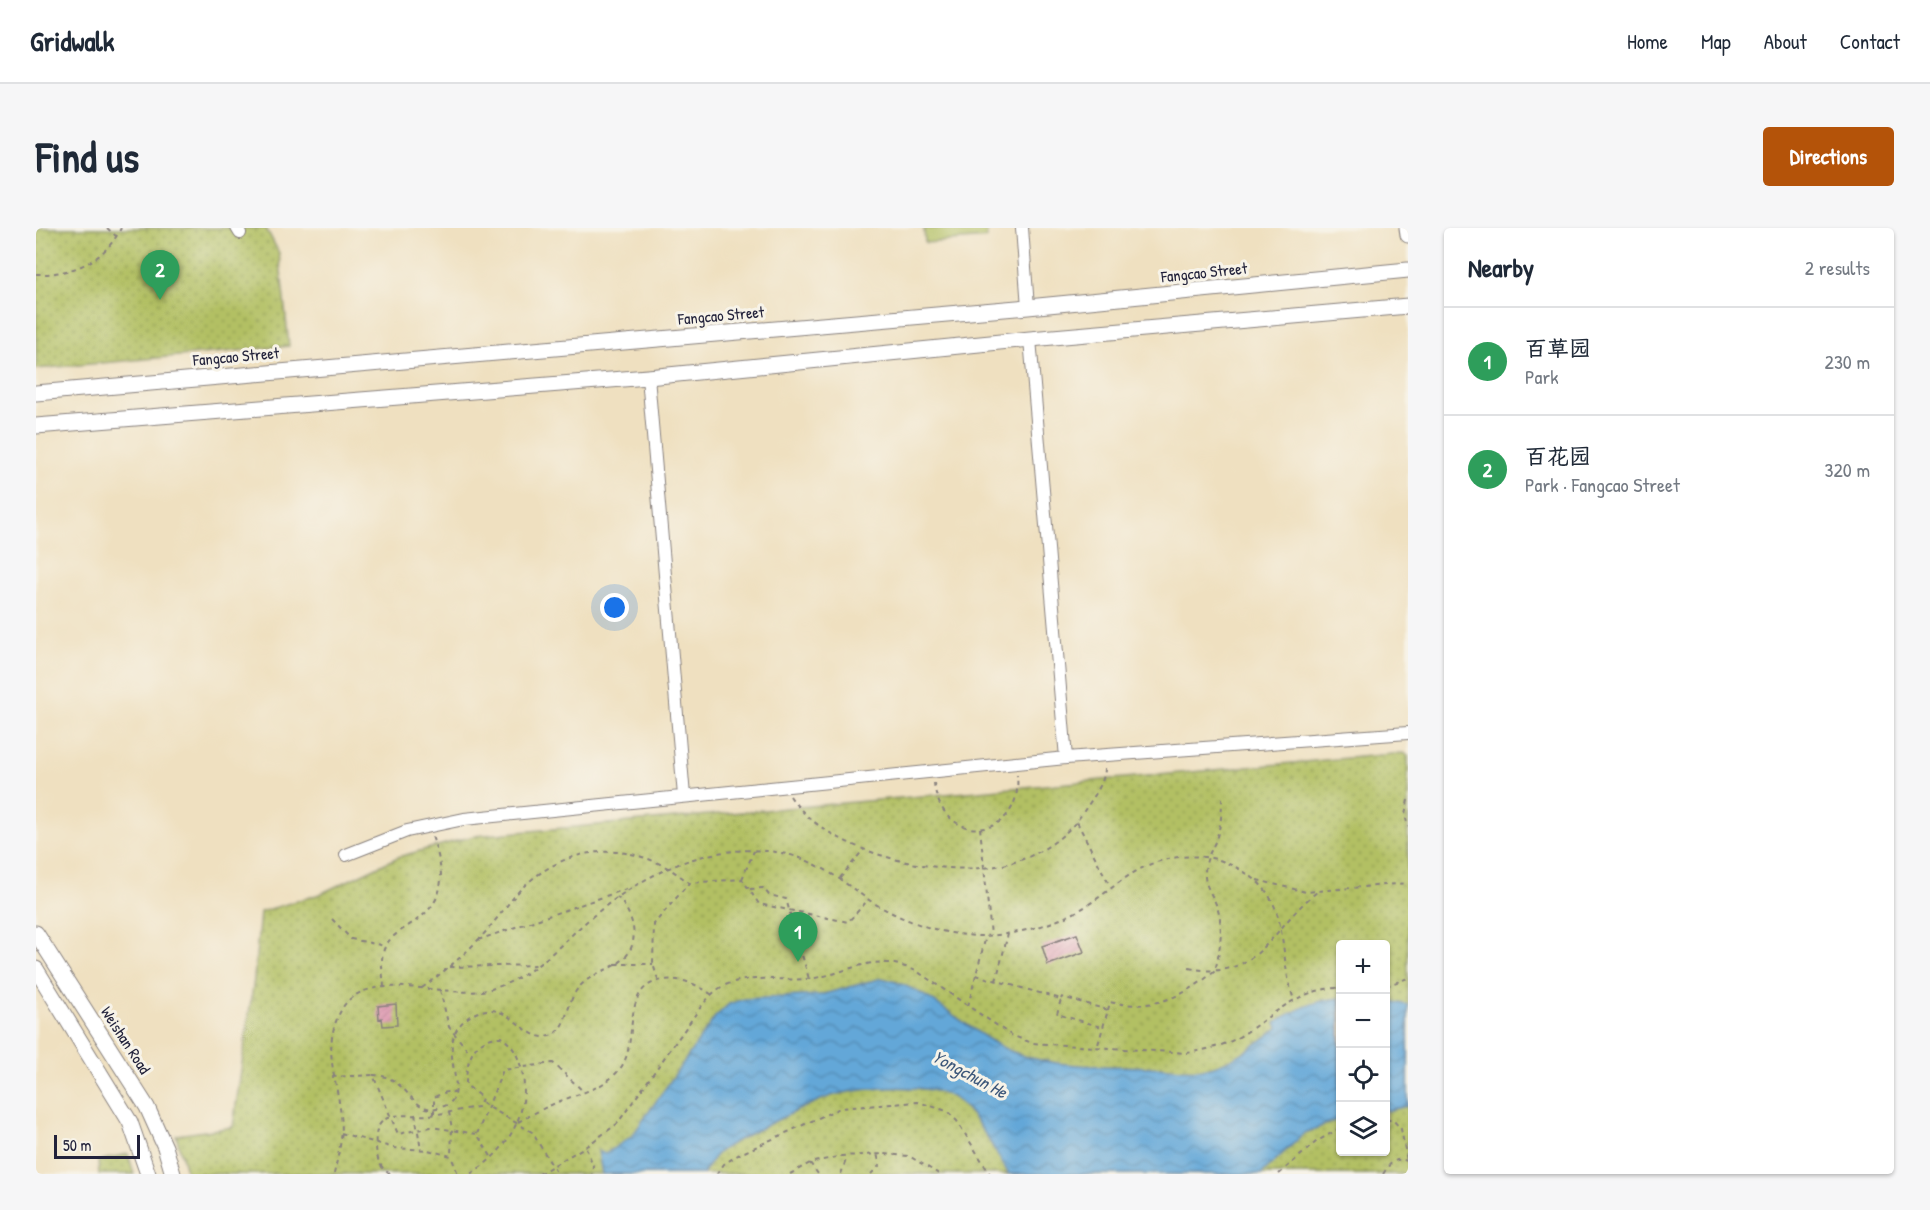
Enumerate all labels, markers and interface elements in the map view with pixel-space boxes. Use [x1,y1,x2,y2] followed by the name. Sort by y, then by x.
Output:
[30,22,114,60] text: Gridwalk
[1627,27,1668,56] text: Home
[1701,27,1731,56] text: Map
[1764,27,1807,56] text: About
[1840,27,1900,56] text: Contact
[1763,127,1894,186] button: Directions
[36,128,139,185] text: Find us
[140,250,180,300] pin: 2
[1468,250,1534,285] text: Nearby
[1805,254,1870,281] text: 2 results
[1159,256,1249,288] street label: Fangcao Street
[676,300,766,330] street label: Fangcao Street
[1525,333,1591,363] text: 百草园
[191,341,281,371] street label: Fangcao Street
[1484,348,1491,375] text: 1
[1825,348,1870,375] text: 230 m
[1525,363,1558,390] text: Park
[1525,441,1591,471] text: 百花园
[1483,456,1492,483] text: 2
[1825,456,1870,483] text: 320 m
[1525,471,1680,498] text: Park · Fangcao Street
[600,593,629,622] your location
[778,912,818,962] pin: 1
[1336,940,1390,1156] map controls
[1336,940,1390,994] button: +
[1336,994,1390,1048] button: −
[96,1002,156,1078] street label: Weishan Road
[928,1044,1012,1104] water label: Yongchun He
[1336,1048,1390,1102] button: locate
[1336,1102,1390,1156] button: layers
[54,1132,140,1160] scale bar
[63,1134,92,1156] text: 50 m

